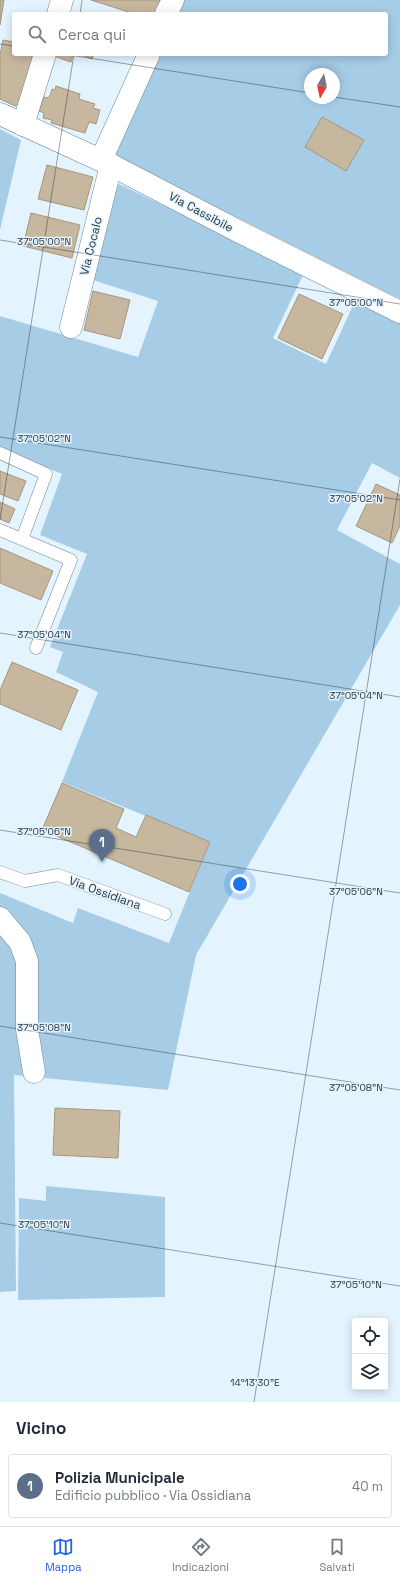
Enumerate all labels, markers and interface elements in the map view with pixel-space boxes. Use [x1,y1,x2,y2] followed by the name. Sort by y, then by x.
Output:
[12,12,388,56] search box
[26,23,48,45] icon: search
[58,25,126,44] text: Cerca qui
[304,68,340,104] north arrow
[166,188,236,236] street label: Via Cassibile
[76,215,106,277] street label: Via Cocalo
[17,235,71,248] text: 37°05'00"N
[329,296,383,309] text: 37°05'00"N
[17,432,71,445] text: 37°05'02"N
[329,492,383,505] text: 37°05'02"N
[17,628,71,641] text: 37°05'04"N
[329,689,383,702] text: 37°05'04"N
[17,825,71,838] text: 37°05'06"N
[89,829,115,862] pin: 1
[67,873,143,914] street label: Via Ossidiana
[230,874,250,894] your location
[329,885,383,898] text: 37°05'06"N
[17,1021,71,1034] text: 37°05'08"N
[329,1081,383,1094] text: 37°05'08"N
[18,1218,70,1231] text: 37°05'10"N
[330,1278,382,1291] text: 37°05'10"N
[352,1318,388,1390] map controls
[352,1318,388,1354] button: locate
[352,1354,388,1390] button: layers
[230,1376,280,1389] text: 14°13'30"E
[16,1417,66,1439] text: Vicino
[55,1468,185,1487] text: Polizia Municipale
[27,1478,33,1495] text: 1
[352,1478,383,1495] text: 40 m
[55,1487,251,1504] text: Edificio pubblico · Via Ossidiana
[45,1536,82,1574] tab: Mappa
[172,1536,229,1574] tab: Indicazioni
[319,1536,355,1574] tab: Salvati

